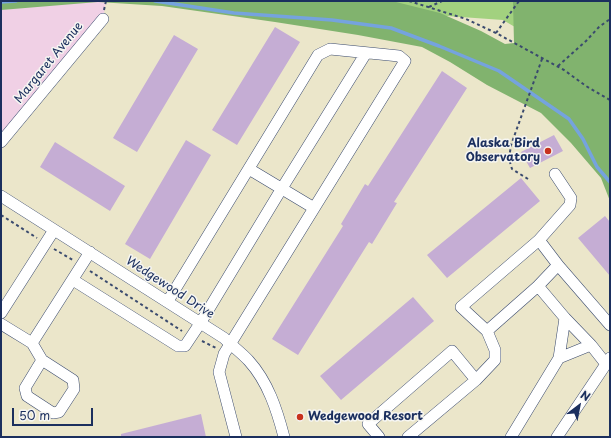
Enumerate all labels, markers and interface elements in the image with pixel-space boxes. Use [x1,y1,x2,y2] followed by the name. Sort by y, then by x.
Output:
[12,19,86,107] street label: Margaret Avenue
[466,137,540,165] place label: Alaska Bird Observatory
[543,146,553,156] marker: Alaska Bird Observatory
[123,254,217,322] street label: Wedgewood Drive
[559,386,599,426] north arrow
[577,386,594,405] text: N
[14,400,95,426] scale bar
[19,406,50,424] text: 50 m
[308,410,423,424] place label: Wedgewood Resort
[295,412,305,422] marker: Wedgewood Resort

